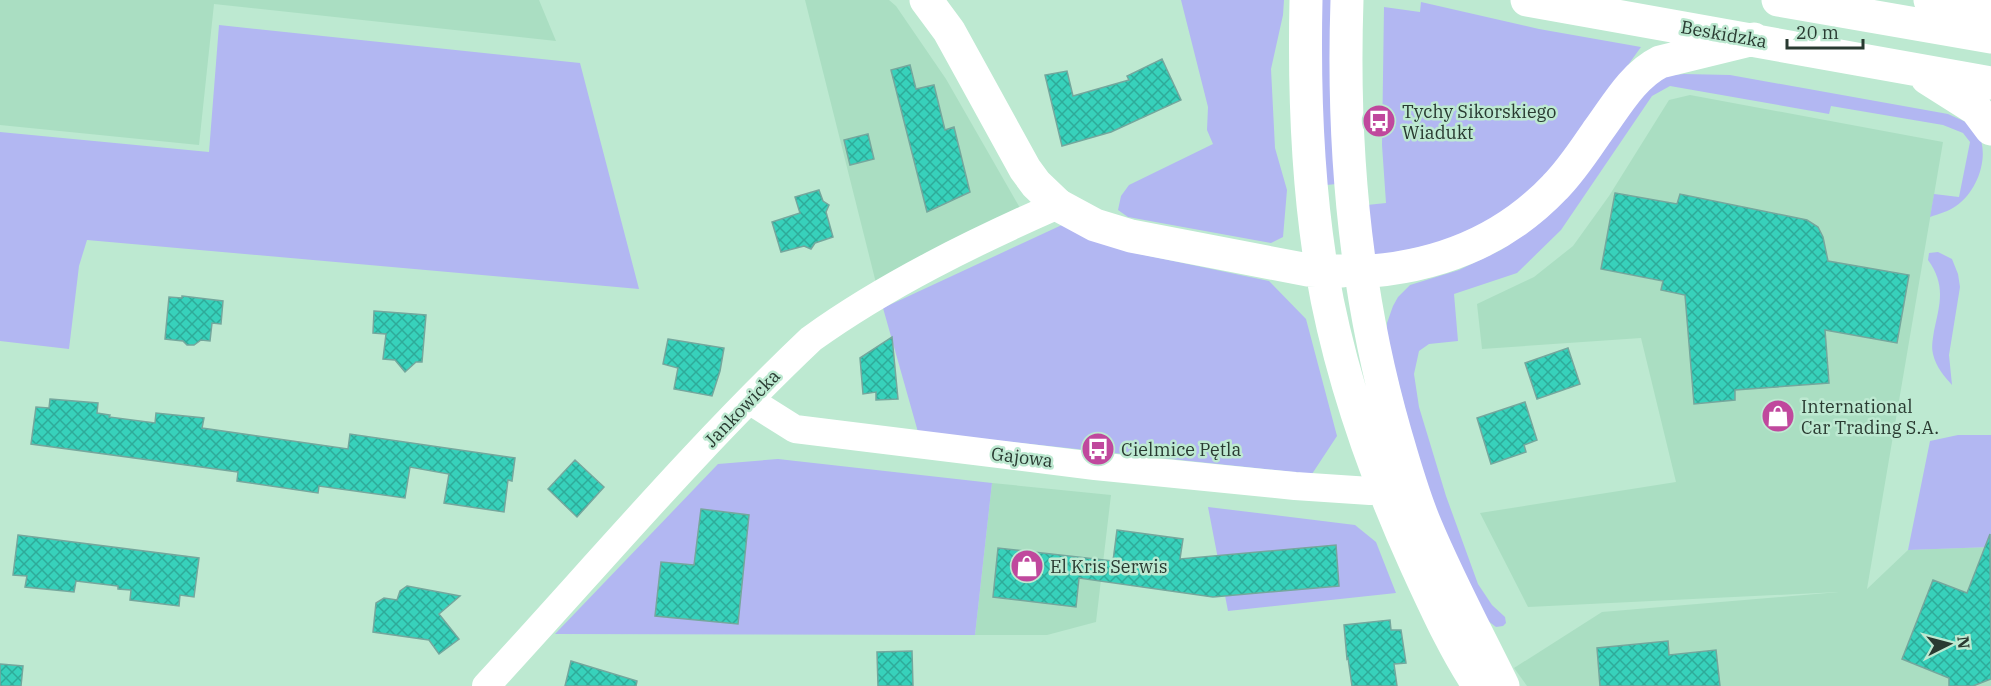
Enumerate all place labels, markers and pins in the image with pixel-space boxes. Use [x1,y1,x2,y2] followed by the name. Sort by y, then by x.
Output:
[1402,100,1556,144] place label: Tychy Sikorskiego Wiadukt
[1361,103,1397,139] bus stop icon: Tychy Sikorskiego Wiadukt
[1801,395,1939,439] place label: International Car Trading S.A.
[1760,398,1796,434] shop icon: International Car Trading S.A.
[1080,431,1116,467] bus stop icon: Cielmice Pętla
[1121,438,1241,461] place label: Cielmice Pętla
[1009,548,1045,584] shop icon: El Kris Serwis
[1050,555,1167,578] place label: El Kris Serwis

